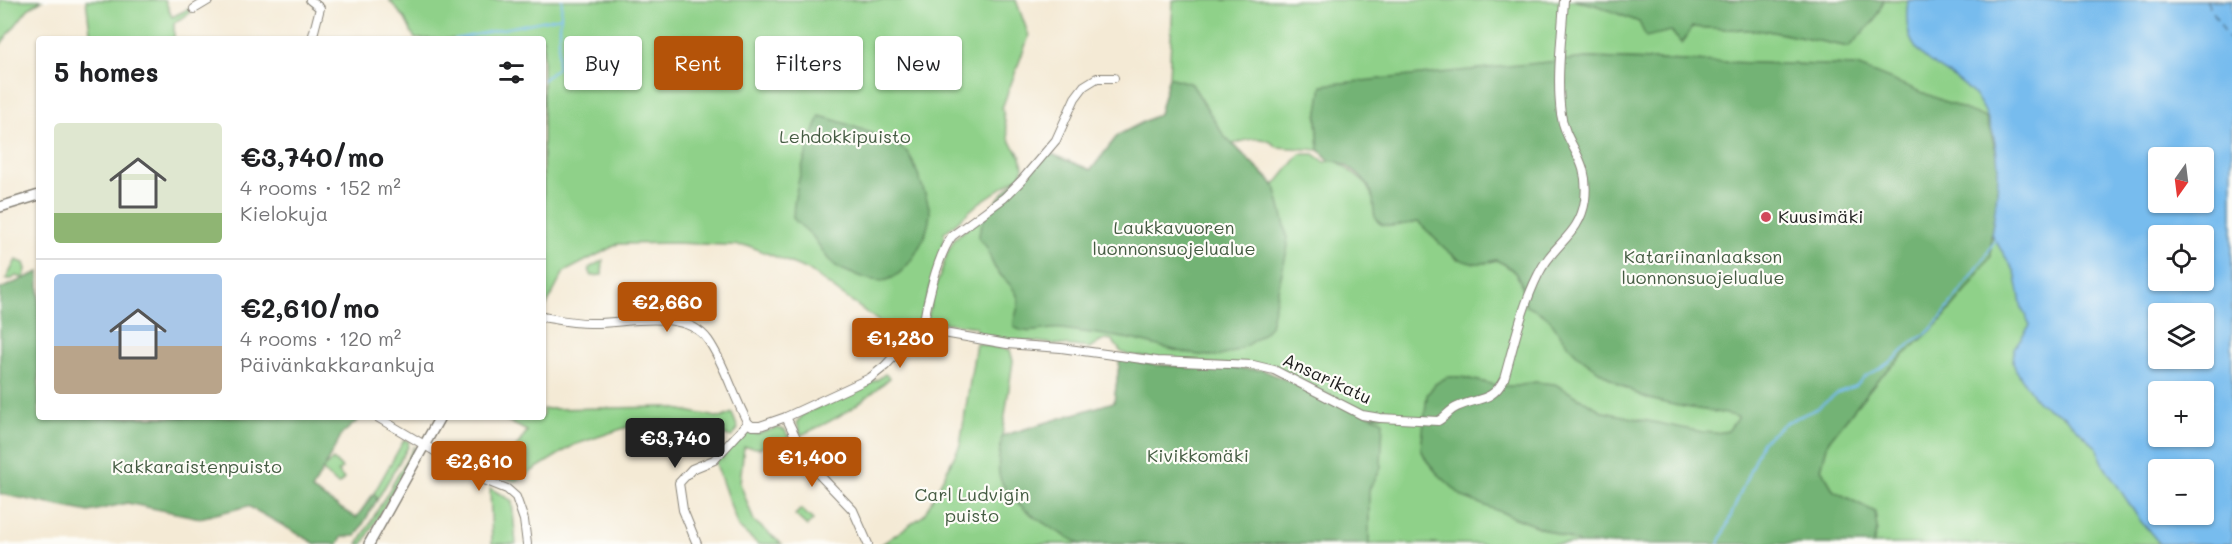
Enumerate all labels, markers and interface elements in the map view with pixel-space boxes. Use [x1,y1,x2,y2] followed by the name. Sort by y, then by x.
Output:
[564,36,642,90] chip: Buy
[654,36,743,90] chip: Rent
[755,36,863,90] chip: Filters
[875,36,962,90] chip: New
[54,55,159,89] text: 5 homes
[495,56,528,89] icon: filters
[779,124,911,148] park label: Lehdokkipuisto
[240,140,384,174] text: €3,740/mo
[102,147,174,219] icon: home
[2148,147,2214,213] north arrow
[2148,147,2214,525] map controls
[240,174,401,200] text: 4 rooms · 152 m²
[240,200,328,226] text: Kielokuja
[1778,204,1864,228] place label: Kuusimäki
[1759,210,1773,224] marker: Kuusimäki
[1092,215,1256,260] park label: Laukkavuoren luonnonsuojelualue
[2148,225,2214,291] button: locate
[1621,244,1785,289] park label: Katariinanlaakson luonnonsuojelualue
[618,282,716,333] pin: €2,660
[632,288,702,314] text: €2,660
[240,291,379,325] text: €2,610/mo
[102,298,174,370] icon: home
[2148,303,2214,369] button: layers
[851,318,949,369] pin: €1,280
[866,324,934,350] text: €1,280
[240,325,401,351] text: 4 rooms · 120 m²
[1279,347,1376,409] street label: Ansarikatu
[240,351,435,377] text: Päivänkakkarankuja
[2148,381,2214,447] button: +
[626,418,724,469] pin: €3,740
[639,424,711,450] text: €3,740
[763,437,861,488] pin: €1,400
[430,441,528,492] pin: €2,610
[777,443,847,469] text: €1,400
[1147,443,1249,467] park label: Kivikkomäki
[445,447,513,473] text: €2,610
[112,454,282,478] park label: Kakkaraistenpuisto
[2148,459,2214,525] button: −
[914,482,1030,527] park label: Carl Ludvigin puisto

